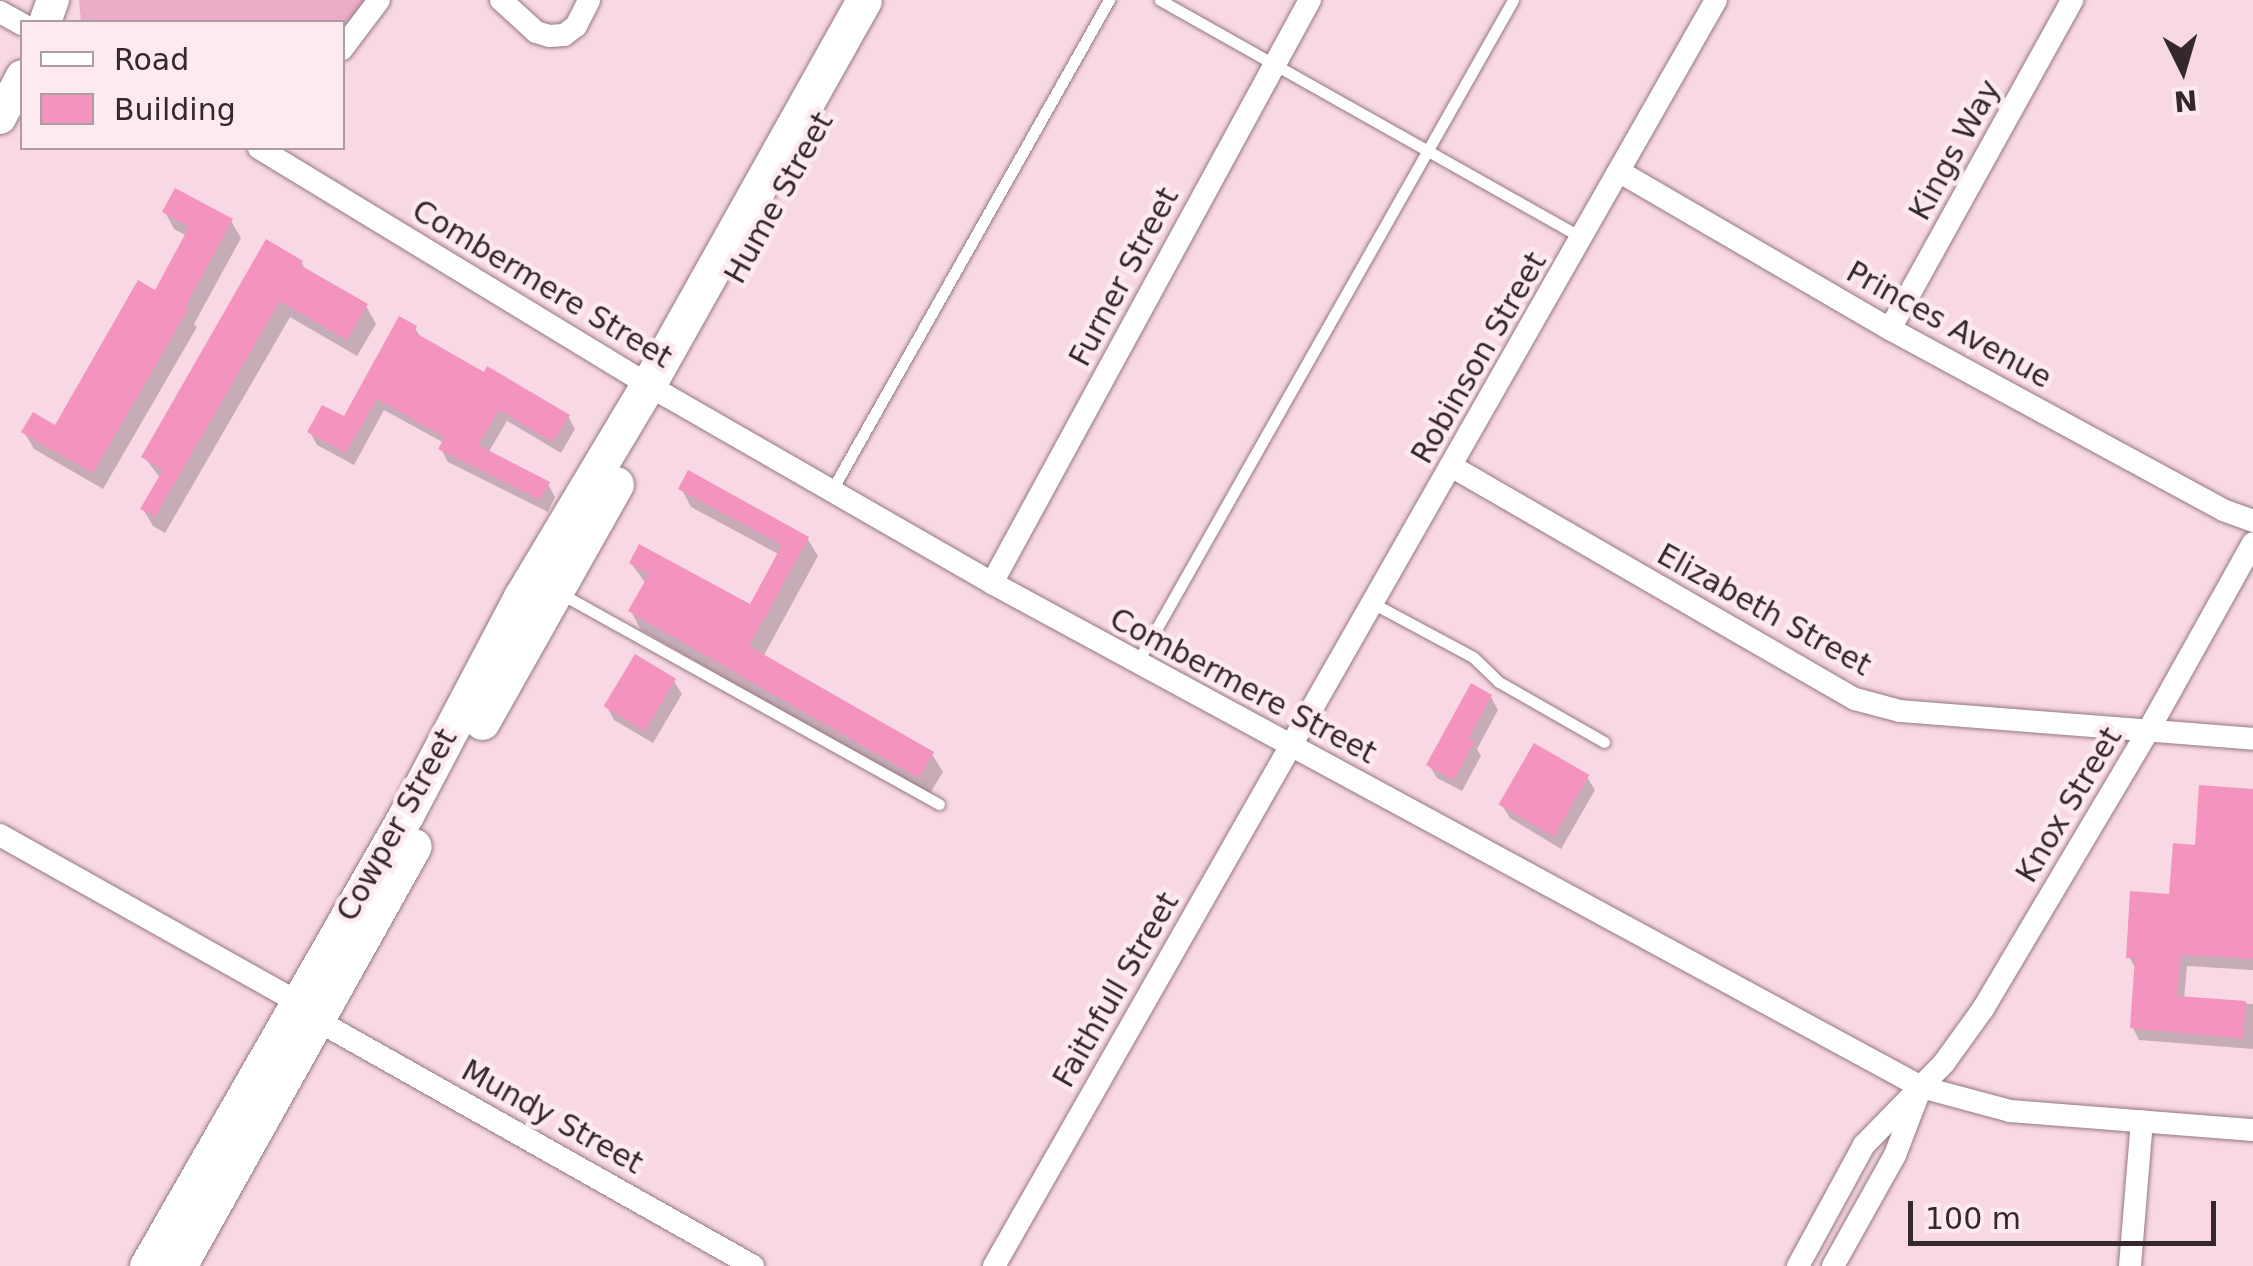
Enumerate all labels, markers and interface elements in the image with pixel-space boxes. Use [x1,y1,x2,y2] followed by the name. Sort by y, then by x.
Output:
[20,20,345,150] legend
[2133,20,2233,120] north arrow
[114,42,189,77] text: Road
[1902,73,2008,227] street label: Kings Way
[2173,83,2199,118] text: N
[114,92,236,127] text: Building
[717,106,841,290] street label: Hume Street
[1062,182,1186,372] street label: Furner Street
[406,192,678,376] street label: Combermere Street
[1404,246,1554,470] street label: Robinson Street
[1840,254,2058,396] street label: Princes Avenue
[1651,536,1877,684] street label: Elizabeth Street
[1104,601,1382,771] street label: Combermere Street
[2009,721,2129,889] street label: Knox Street
[329,723,465,927] street label: Cowper Street
[1046,886,1186,1094] street label: Faithfull Street
[455,1052,649,1182] street label: Mundy Street
[1913,1181,2220,1243] scale bar
[1925,1201,2021,1236] text: 100 m

